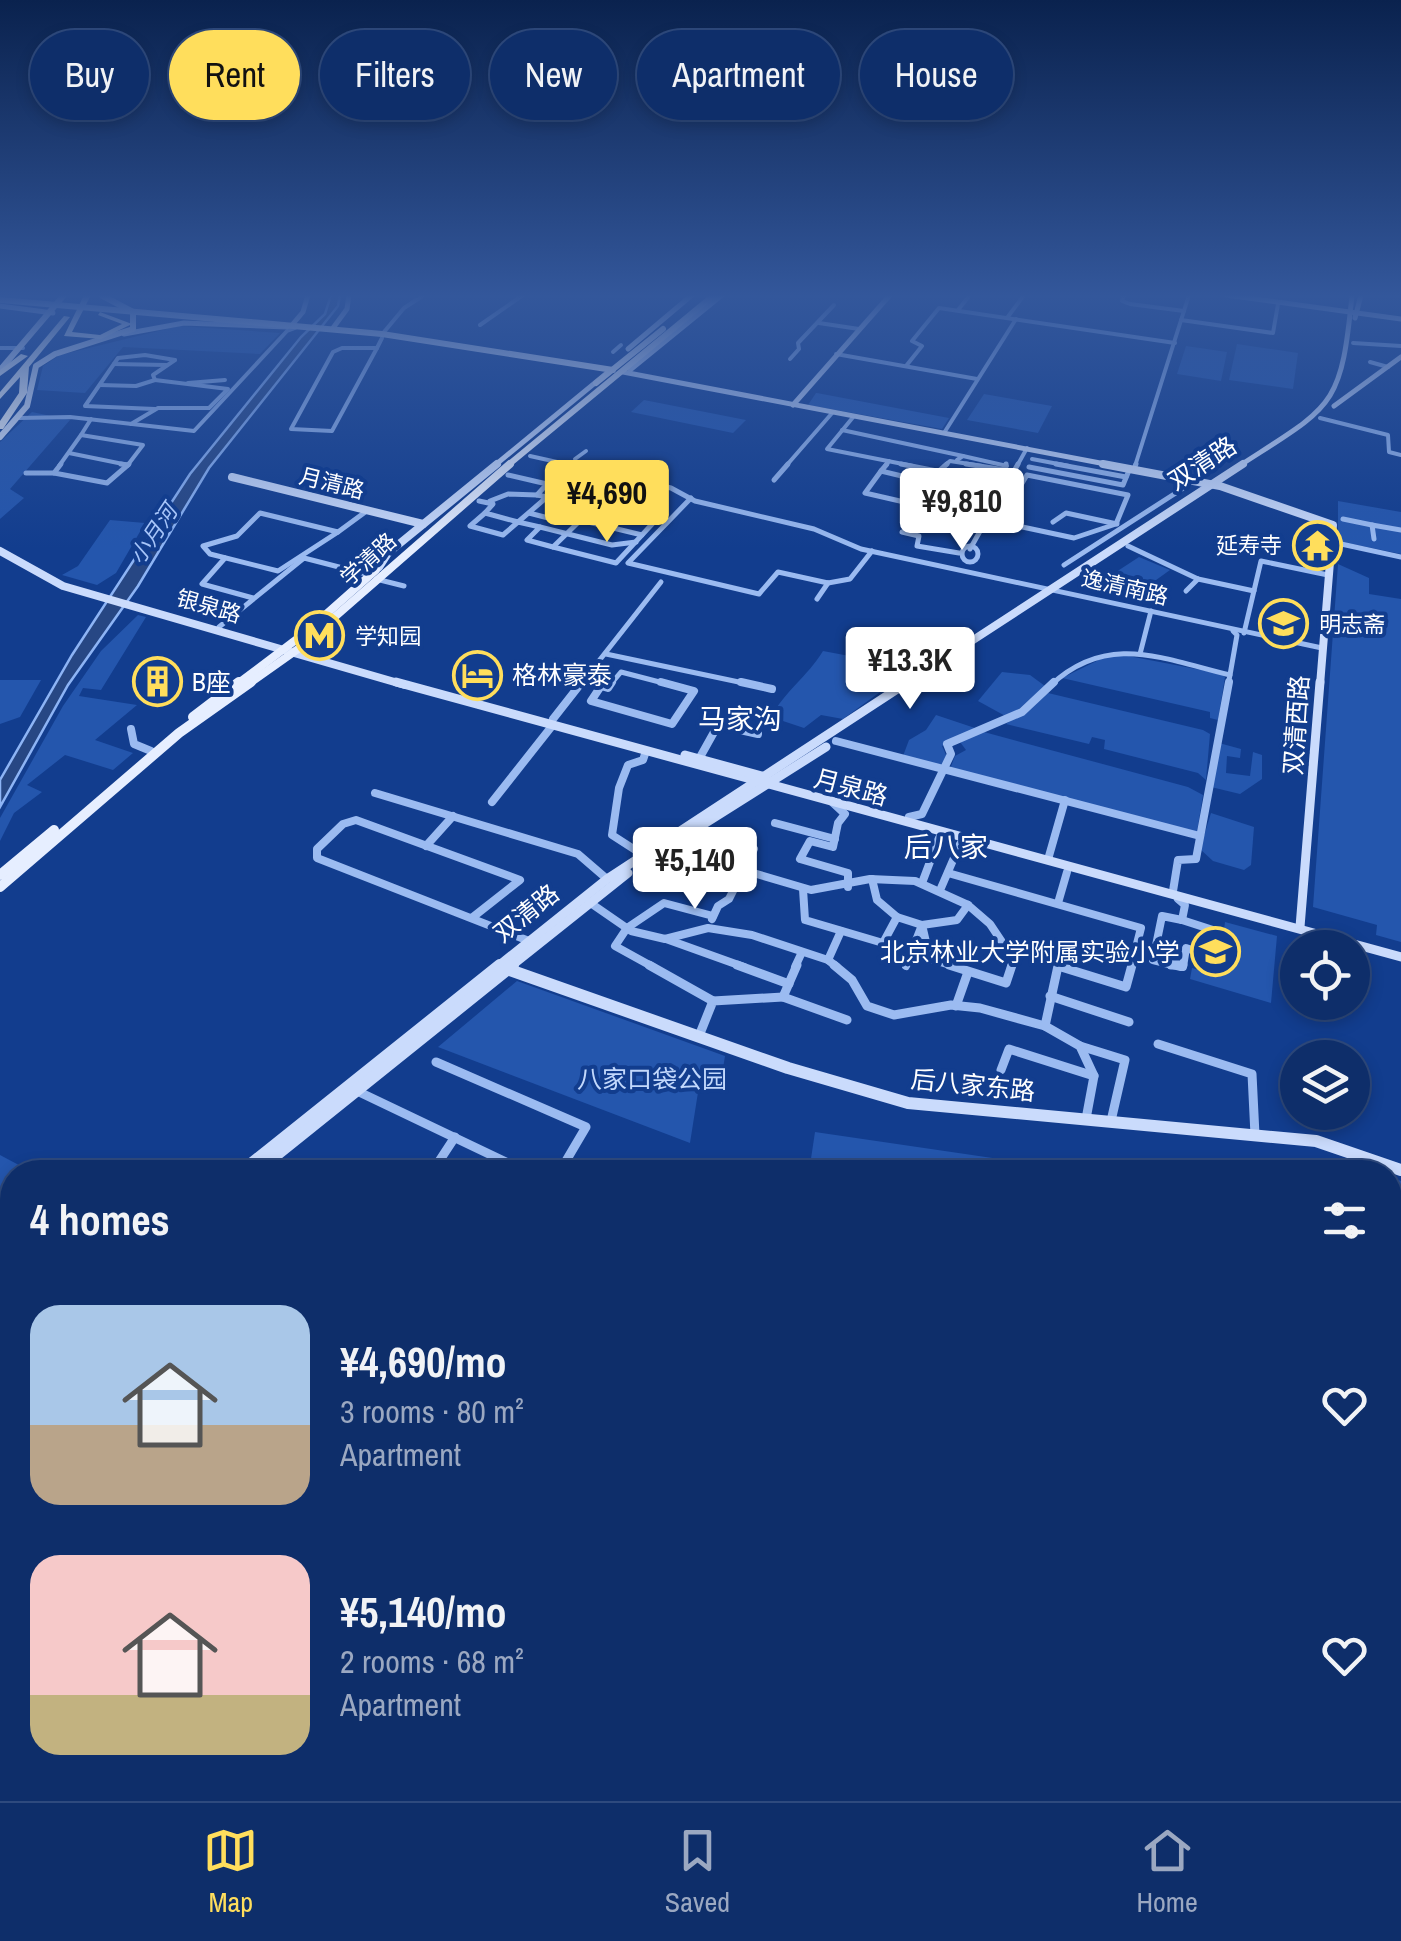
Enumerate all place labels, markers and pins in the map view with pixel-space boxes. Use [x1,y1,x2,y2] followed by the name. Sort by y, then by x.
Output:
[526,460,688,545] pin: ¥4,690
[881,468,1043,553] pin: ¥9,810
[1291,519,1343,571] temple icon: 延寿寺
[1216,530,1282,560] place label: 延寿寺
[1258,598,1310,650] school or university icon: 明志斋
[1319,609,1385,639] place label: 明志斋
[294,610,346,662] metro station icon: 学知园
[355,621,421,651] place label: 学知园
[829,627,991,712] pin: ¥13.3K
[451,649,503,701] hotel icon: 格林豪泰
[131,656,183,708] building icon: B座
[512,658,612,692] place label: 格林豪泰
[192,665,231,699] place label: B座
[614,827,776,912] pin: ¥5,140
[1189,926,1241,978] school or university icon: 北京林业大学附属实验小学
[880,935,1180,969] place label: 北京林业大学附属实验小学

